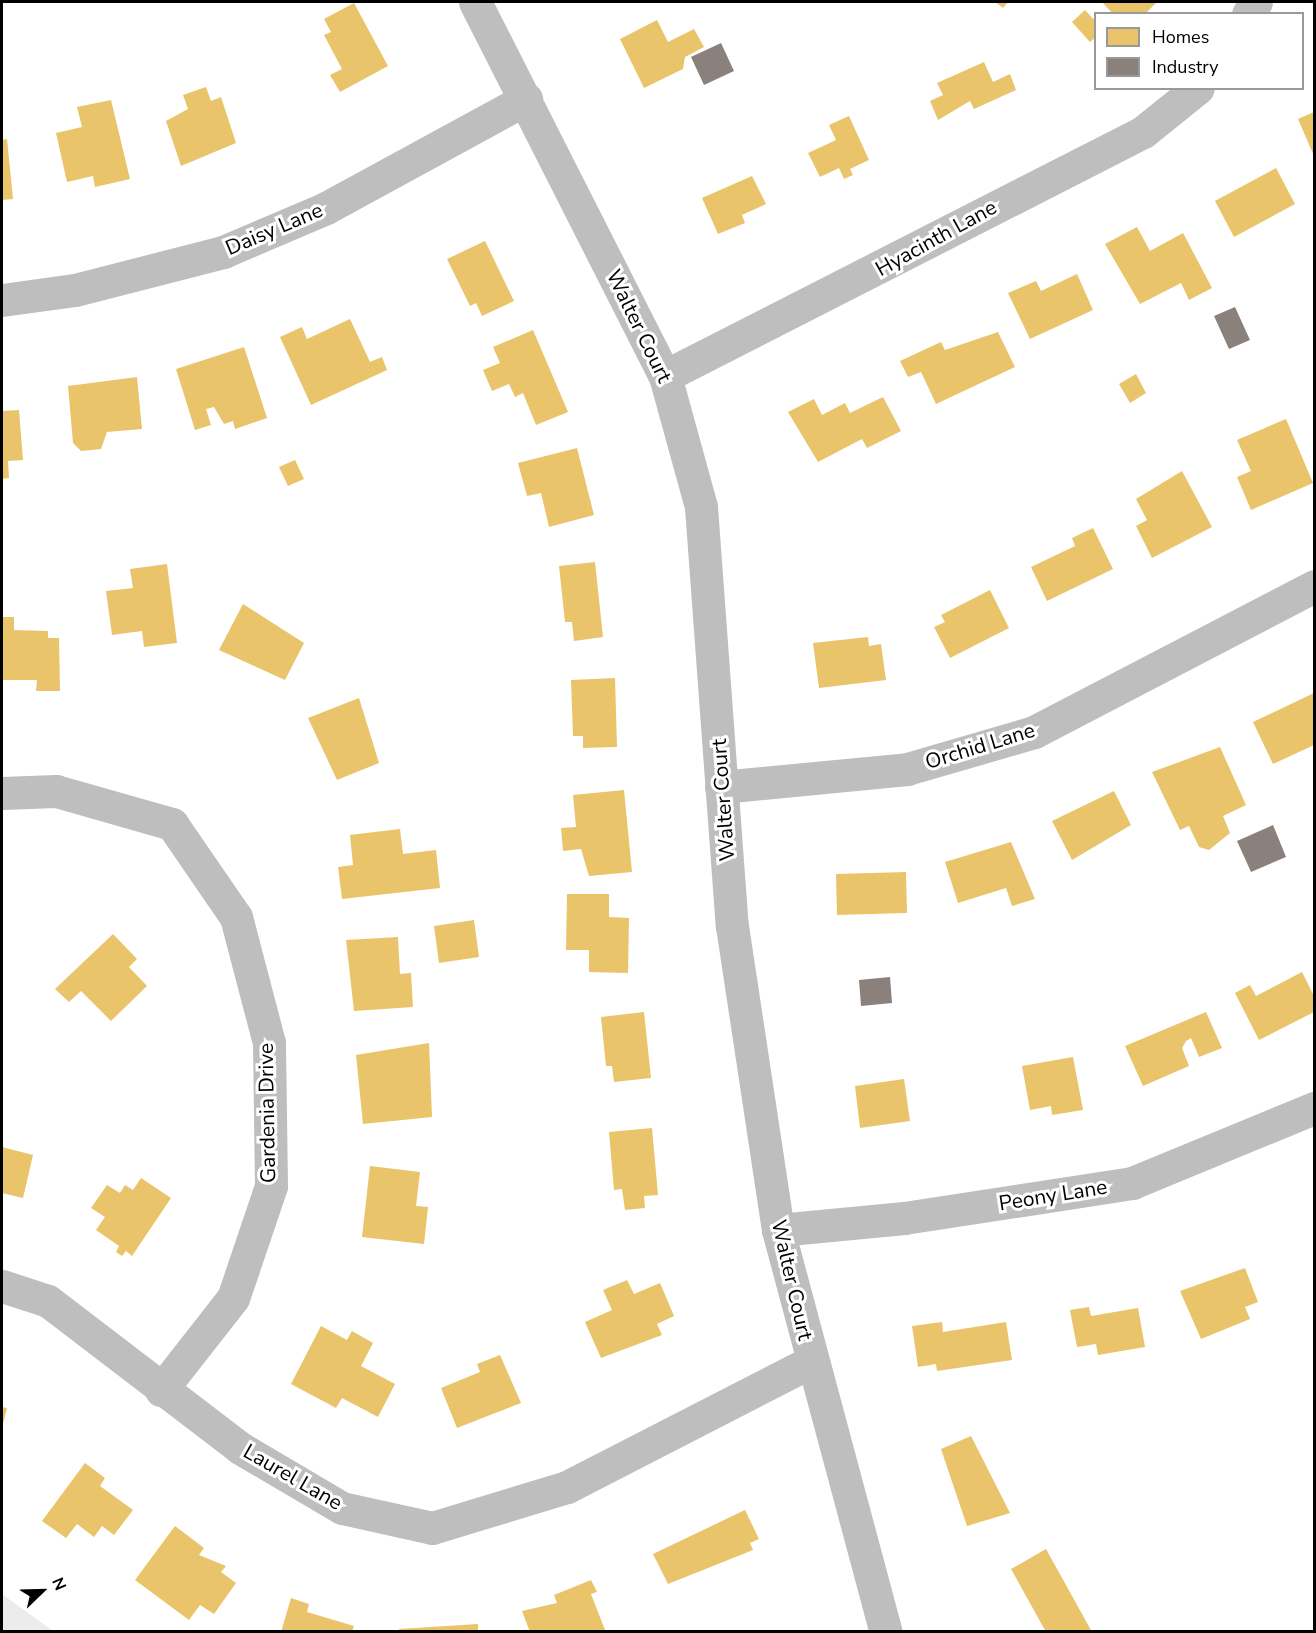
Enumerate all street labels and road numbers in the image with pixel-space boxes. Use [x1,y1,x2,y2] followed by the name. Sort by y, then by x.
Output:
[871,194,1001,282] street label: Hyacinth Lane
[222,197,326,261] street label: Daisy Lane
[601,265,677,387] street label: Walter Court
[922,717,1038,775] street label: Orchid Lane
[706,738,740,862] street label: Walter Court
[253,1043,281,1183] street label: Gardenia Drive
[997,1174,1109,1216] street label: Peony Lane
[766,1217,818,1343] street label: Walter Court
[239,1439,347,1515] street label: Laurel Lane

